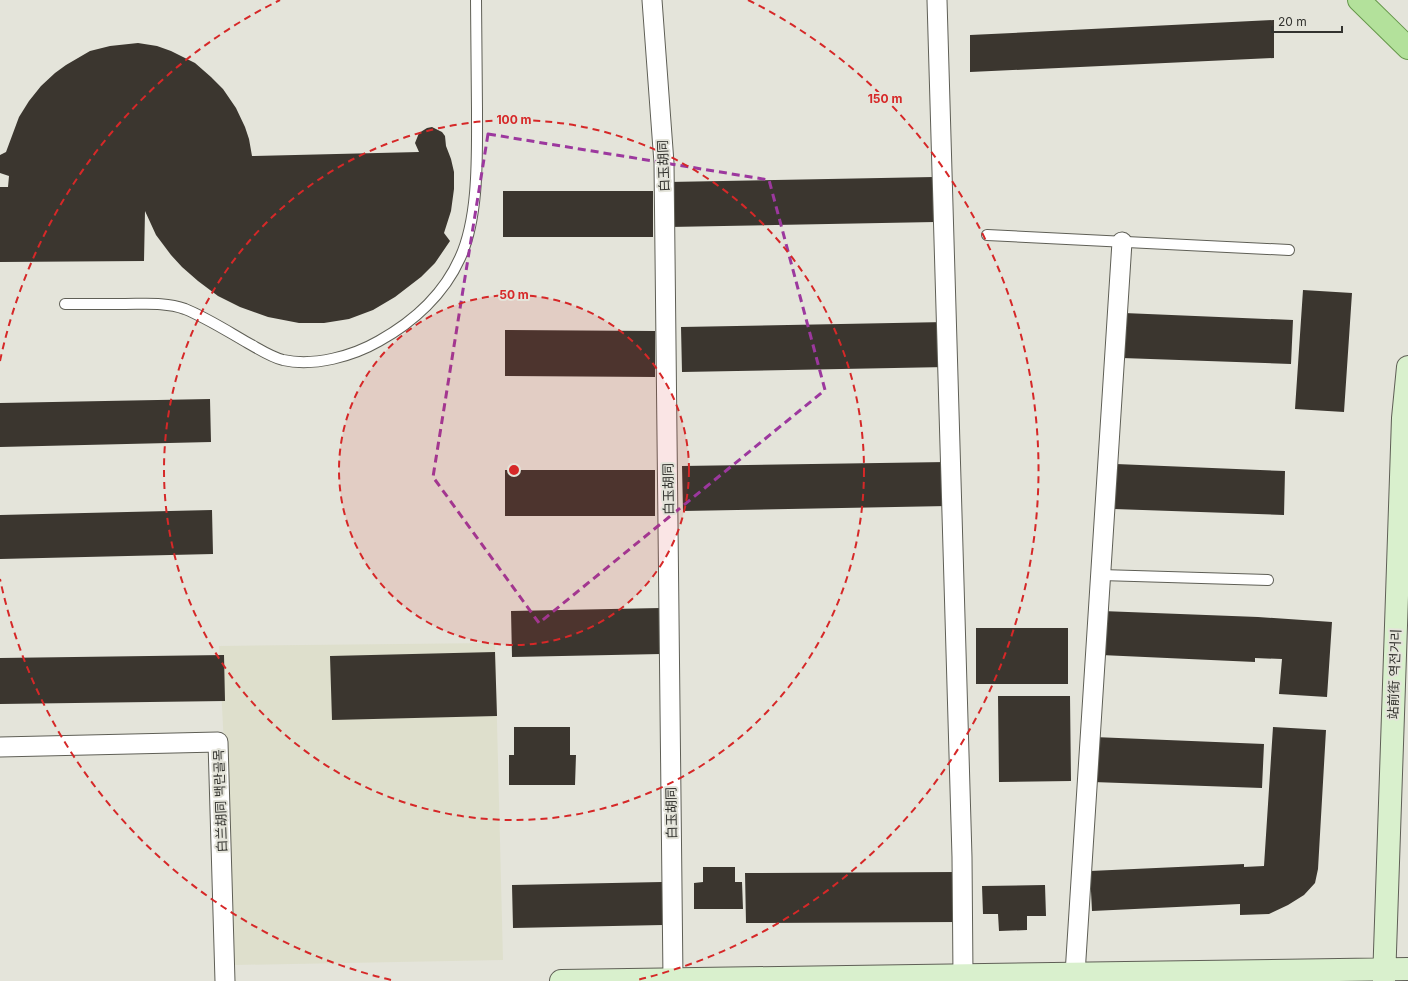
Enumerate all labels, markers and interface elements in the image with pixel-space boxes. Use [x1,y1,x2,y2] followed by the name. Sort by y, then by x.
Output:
[1272,8,1342,34] scale bar
[1278,14,1307,29] text: 20 m
[868,91,902,106] text: 150 m
[496,112,532,127] text: 100 m
[654,140,672,192] street label: 白玉胡同
[499,287,529,302] text: 50 m
[507,463,521,477] centre of rings
[660,463,676,515] street label: 白玉胡同
[1384,628,1404,720] street label: 站前街 역전거리
[210,749,230,853] street label: 白兰胡同 백란골목
[663,787,679,839] street label: 白玉胡同

